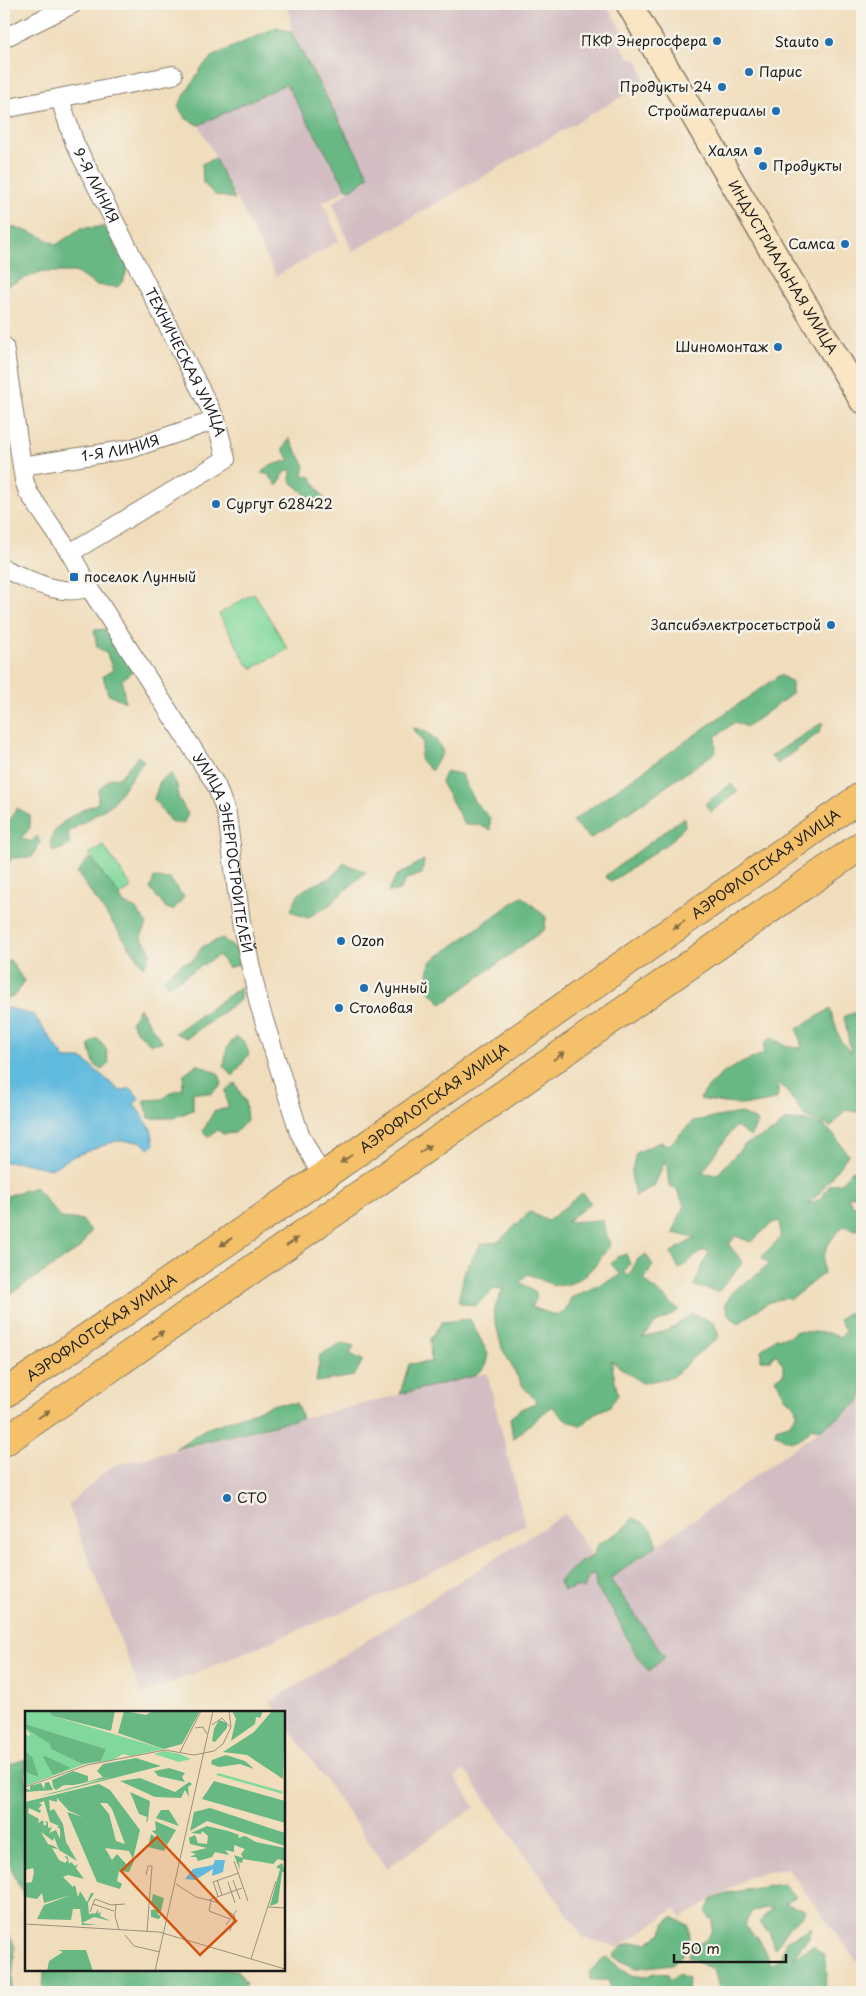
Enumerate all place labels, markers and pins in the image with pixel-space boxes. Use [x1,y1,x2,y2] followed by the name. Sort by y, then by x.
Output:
[581,30,707,51] place label: ПКФ Энергосфера
[775,31,819,52] place label: Stauto
[711,35,723,47] marker: ПКФ Энергосфера
[823,36,835,48] marker: Stauto
[759,61,802,82] place label: Парис
[743,66,755,78] marker: Парис
[620,76,712,97] place label: Продукты 24
[716,81,728,93] marker: Продукты 24
[647,100,766,121] place label: Стройматериалы
[770,105,782,117] marker: Стройматериалы
[708,140,748,161] place label: Халял
[752,145,764,157] marker: Халял
[773,155,842,176] place label: Продукты
[757,160,769,172] marker: Продукты
[788,233,835,254] place label: Самса
[839,238,851,250] marker: Самса
[675,336,769,357] place label: Шиномонтаж
[772,341,784,353] marker: Шиномонтаж
[226,493,333,514] place label: Сургут 628422
[210,498,222,510] marker: Сургут 628422
[84,566,196,587] place label: поселок Лунный
[68,571,80,583] marker: поселок Лунный
[651,614,821,635] place label: Запсибэлектросетьстрой
[825,619,837,631] marker: Запсибэлектросетьстрой
[351,930,384,951] place label: Ozon
[335,935,347,947] marker: Ozon
[374,977,428,998] place label: Лунный
[358,982,370,994] marker: Лунный
[349,997,413,1018] place label: Столовая
[333,1002,345,1014] marker: Столовая
[237,1487,267,1508] place label: СТО
[221,1492,233,1504] marker: СТО

